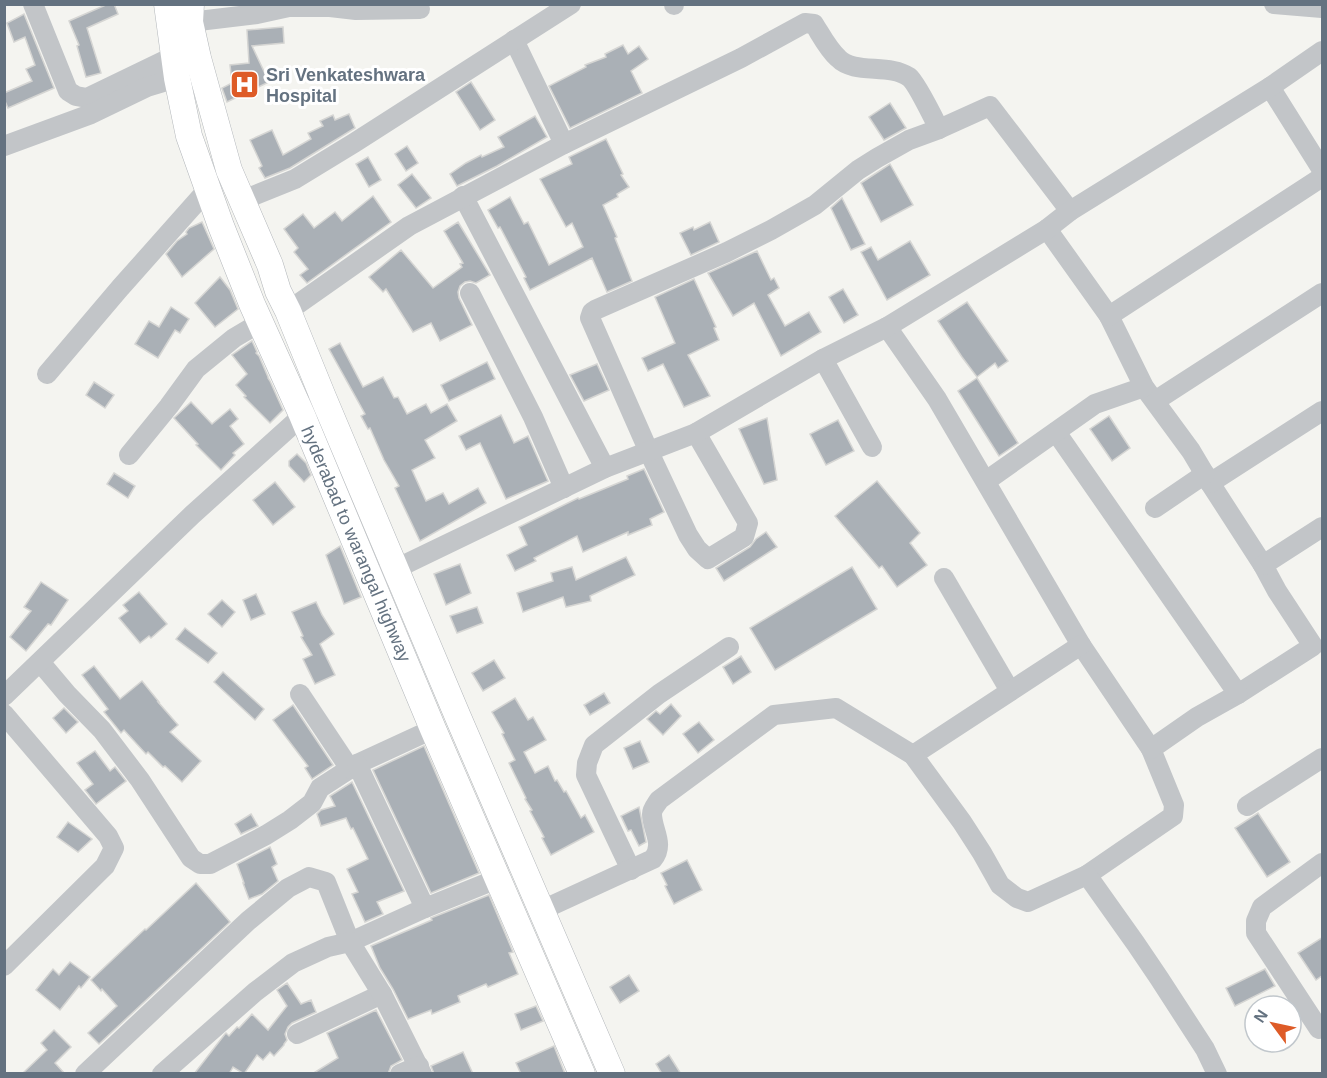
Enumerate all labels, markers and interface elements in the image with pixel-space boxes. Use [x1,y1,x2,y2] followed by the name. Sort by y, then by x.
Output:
[266,65,426,106] place label: Sri Venkateshwara Hospital
[229,69,261,101] hospital icon: Sri Venkateshwara Hospital
[297,423,415,665] street label: hyderabad to warangal highway
[1243,994,1303,1054] north arrow
[1251,1007,1271,1026] text: N

